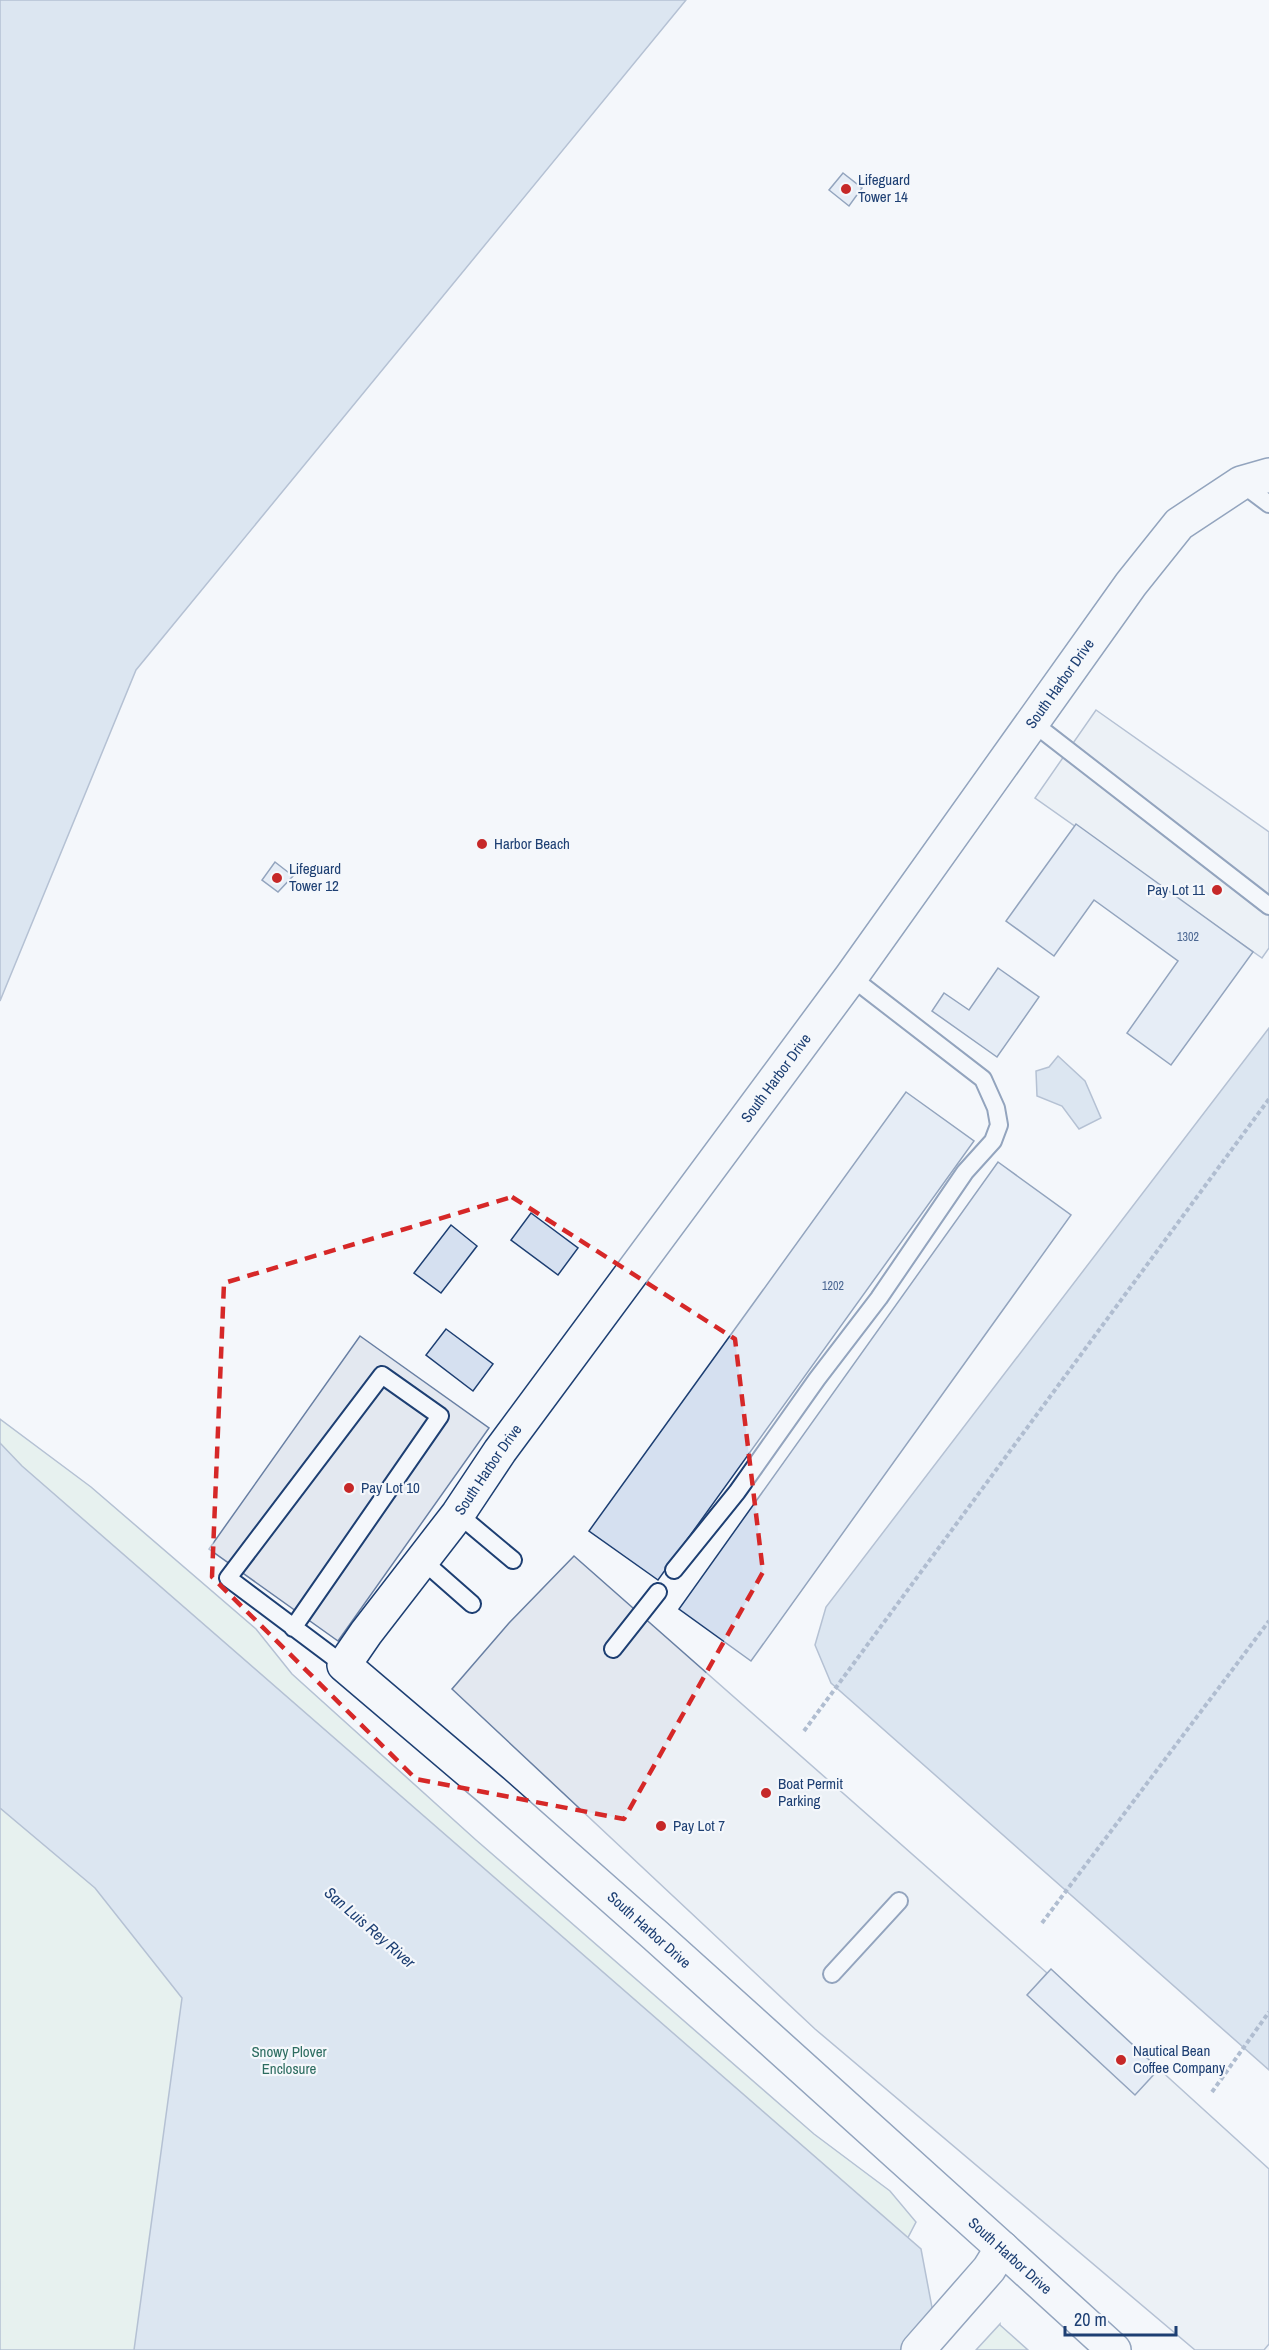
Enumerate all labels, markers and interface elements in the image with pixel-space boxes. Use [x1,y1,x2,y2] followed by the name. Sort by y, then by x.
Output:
[858,169,910,207] place label: Lifeguard Tower 14
[839,182,853,196] marker: Lifeguard Tower 14
[1020,634,1099,733] street label: South Harbor Drive
[494,833,570,854] place label: Harbor Beach
[475,837,489,851] marker: Harbor Beach
[289,858,341,896] place label: Lifeguard Tower 12
[270,871,284,885] marker: Lifeguard Tower 12
[1147,879,1205,900] place label: Pay Lot 11
[1210,883,1224,897] marker: Pay Lot 11
[1177,929,1199,945] house number: 1302
[736,1029,816,1127] street label: South Harbor Drive
[822,1278,844,1294] house number: 1202
[449,1420,527,1519] street label: South Harbor Drive
[361,1477,420,1498] place label: Pay Lot 10
[342,1481,356,1495] marker: Pay Lot 10
[778,1773,844,1811] place label: Boat Permit Parking
[759,1786,773,1800] marker: Boat Permit Parking
[673,1815,725,1836] place label: Pay Lot 7
[654,1819,668,1833] marker: Pay Lot 7
[320,1881,421,1973] water label: San Luis Rey River
[603,1886,696,1973] street label: South Harbor Drive
[1133,2040,1226,2078] place label: Nautical Bean Coffee Company
[251,2041,327,2079] park label: Snowy Plover Enclosure
[1114,2053,1128,2067] marker: Nautical Bean Coffee Company
[964,2212,1057,2299] street label: South Harbor Drive
[1065,2299,1176,2337] scale bar
[1074,2307,1107,2332] text: 20 m

